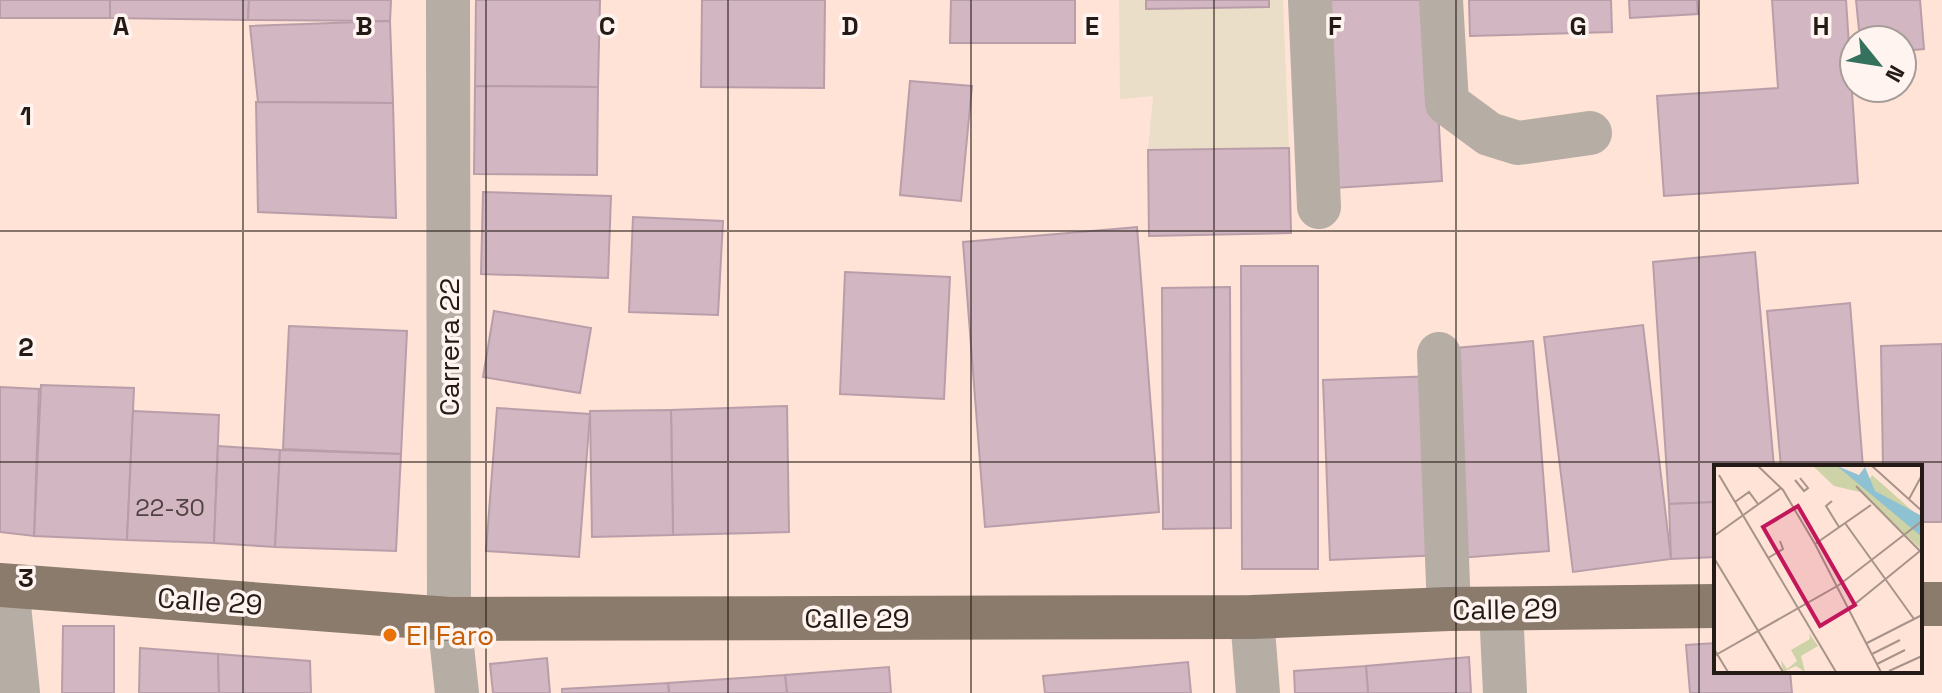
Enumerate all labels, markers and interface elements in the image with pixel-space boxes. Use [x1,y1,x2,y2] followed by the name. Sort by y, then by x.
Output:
[113,9,130,43] text: A
[355,9,373,43] text: B
[599,9,615,43] text: C
[841,9,859,43] text: D
[1085,9,1099,43] text: E
[1328,9,1342,43] text: F
[1569,9,1587,43] text: G
[1812,9,1830,43] text: H
[1838,24,1918,104] north arrow
[1880,61,1911,87] text: N
[20,99,32,133] text: 1
[431,278,467,416] street label: Carrera 22
[18,330,34,364] text: 2
[1714,465,1922,673] inset map
[135,492,205,523] house number: 22-30
[18,561,34,595] text: 3
[156,579,264,623] street label: Calle 29
[1452,590,1558,628] street label: Calle 29
[804,600,910,636] street label: Calle 29
[406,617,494,653] place label: El Faro
[381,626,399,644] marker: El Faro

